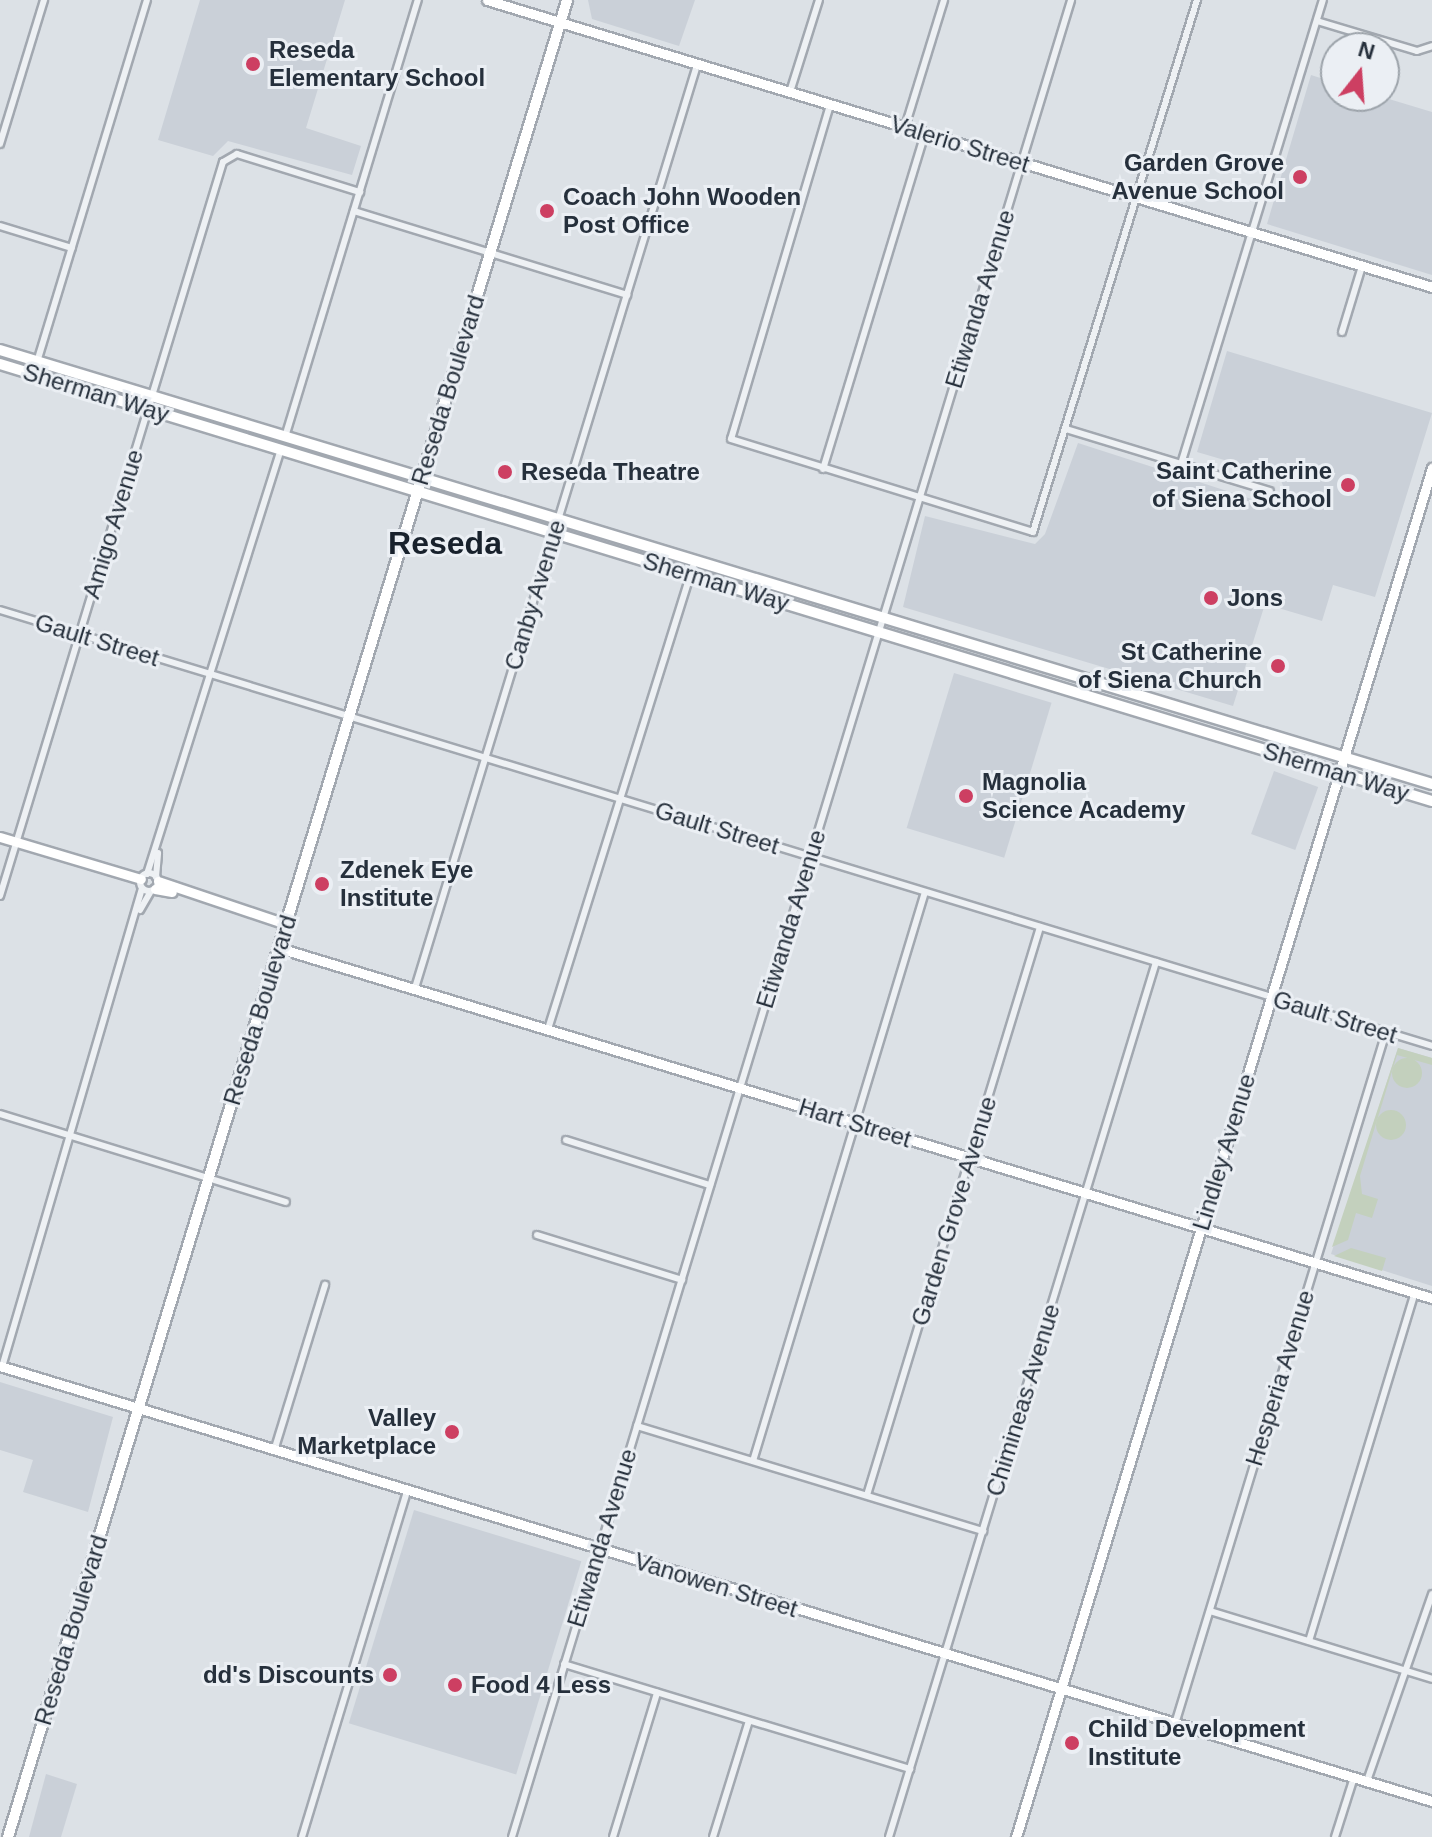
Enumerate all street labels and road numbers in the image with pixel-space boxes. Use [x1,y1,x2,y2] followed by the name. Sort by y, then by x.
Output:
[887,109,1033,179] street label: Valerio Street
[939,206,1021,392] street label: Etiwanda Avenue
[405,291,491,489] street label: Reseda Boulevard
[20,357,172,429] street label: Sherman Way
[76,445,150,603] street label: Amigo Avenue
[498,516,572,674] street label: Canby Avenue
[640,546,792,618] street label: Sherman Way
[32,608,162,672] street label: Gault Street
[1260,736,1412,808] street label: Sherman Way
[652,796,782,860] street label: Gault Street
[750,826,832,1012] street label: Etiwanda Avenue
[217,911,303,1109] street label: Reseda Boulevard
[1270,985,1400,1049] street label: Gault Street
[1186,1070,1262,1234] street label: Lindley Avenue
[795,1092,915,1154] street label: Hart Street
[905,1092,1003,1330] street label: Garden Grove Avenue
[1239,1286,1321,1470] street label: Hesperia Avenue
[980,1300,1066,1500] street label: Chimineas Avenue
[561,1445,643,1631] street label: Etiwanda Avenue
[28,1531,114,1729] street label: Reseda Boulevard
[631,1547,801,1623] street label: Vanowen Street

